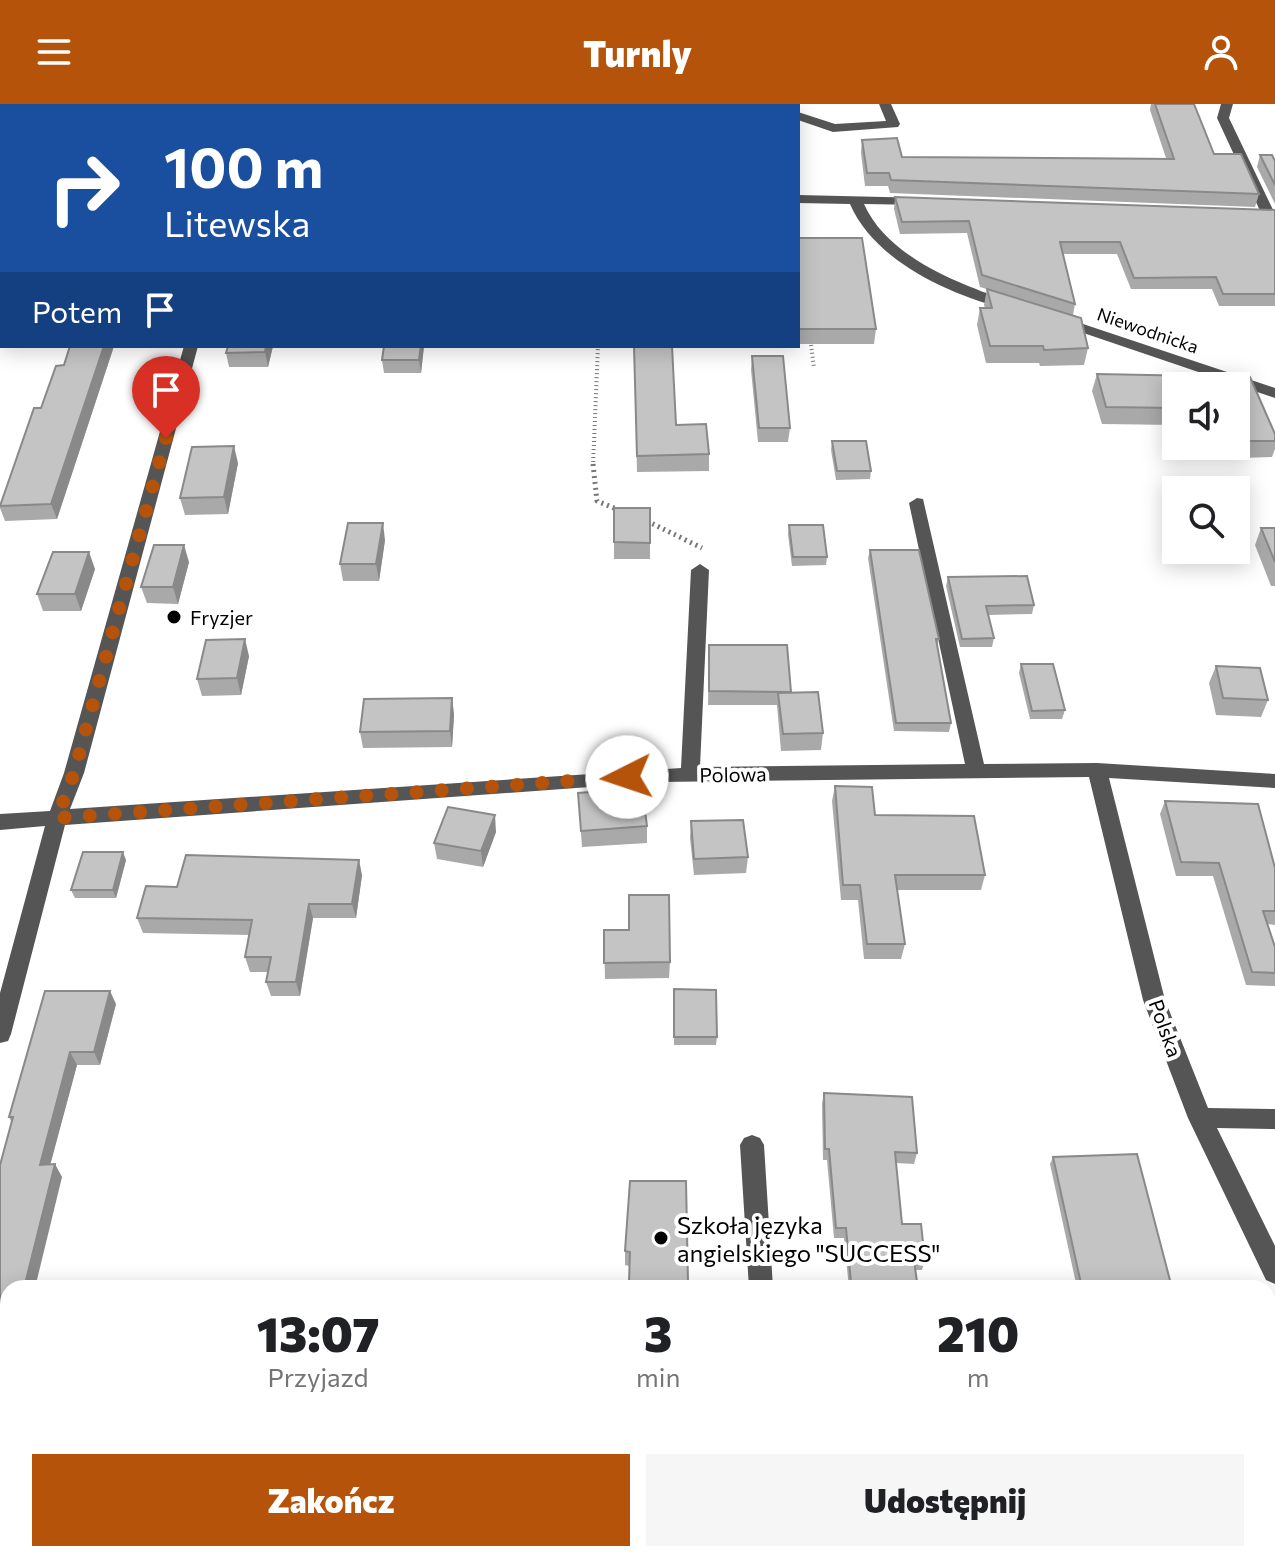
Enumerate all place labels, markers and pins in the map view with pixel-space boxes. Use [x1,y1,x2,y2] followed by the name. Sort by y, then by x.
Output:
[132,356,200,438] pin
[190,605,253,629] place label: Fryzjer
[165,608,183,626] marker: Fryzjer
[677,1210,940,1267] place label: Szkoła języka angielskiego "SUCCESS"
[652,1229,670,1247] marker: Szkoła języka angielskiego "SUCCESS"

